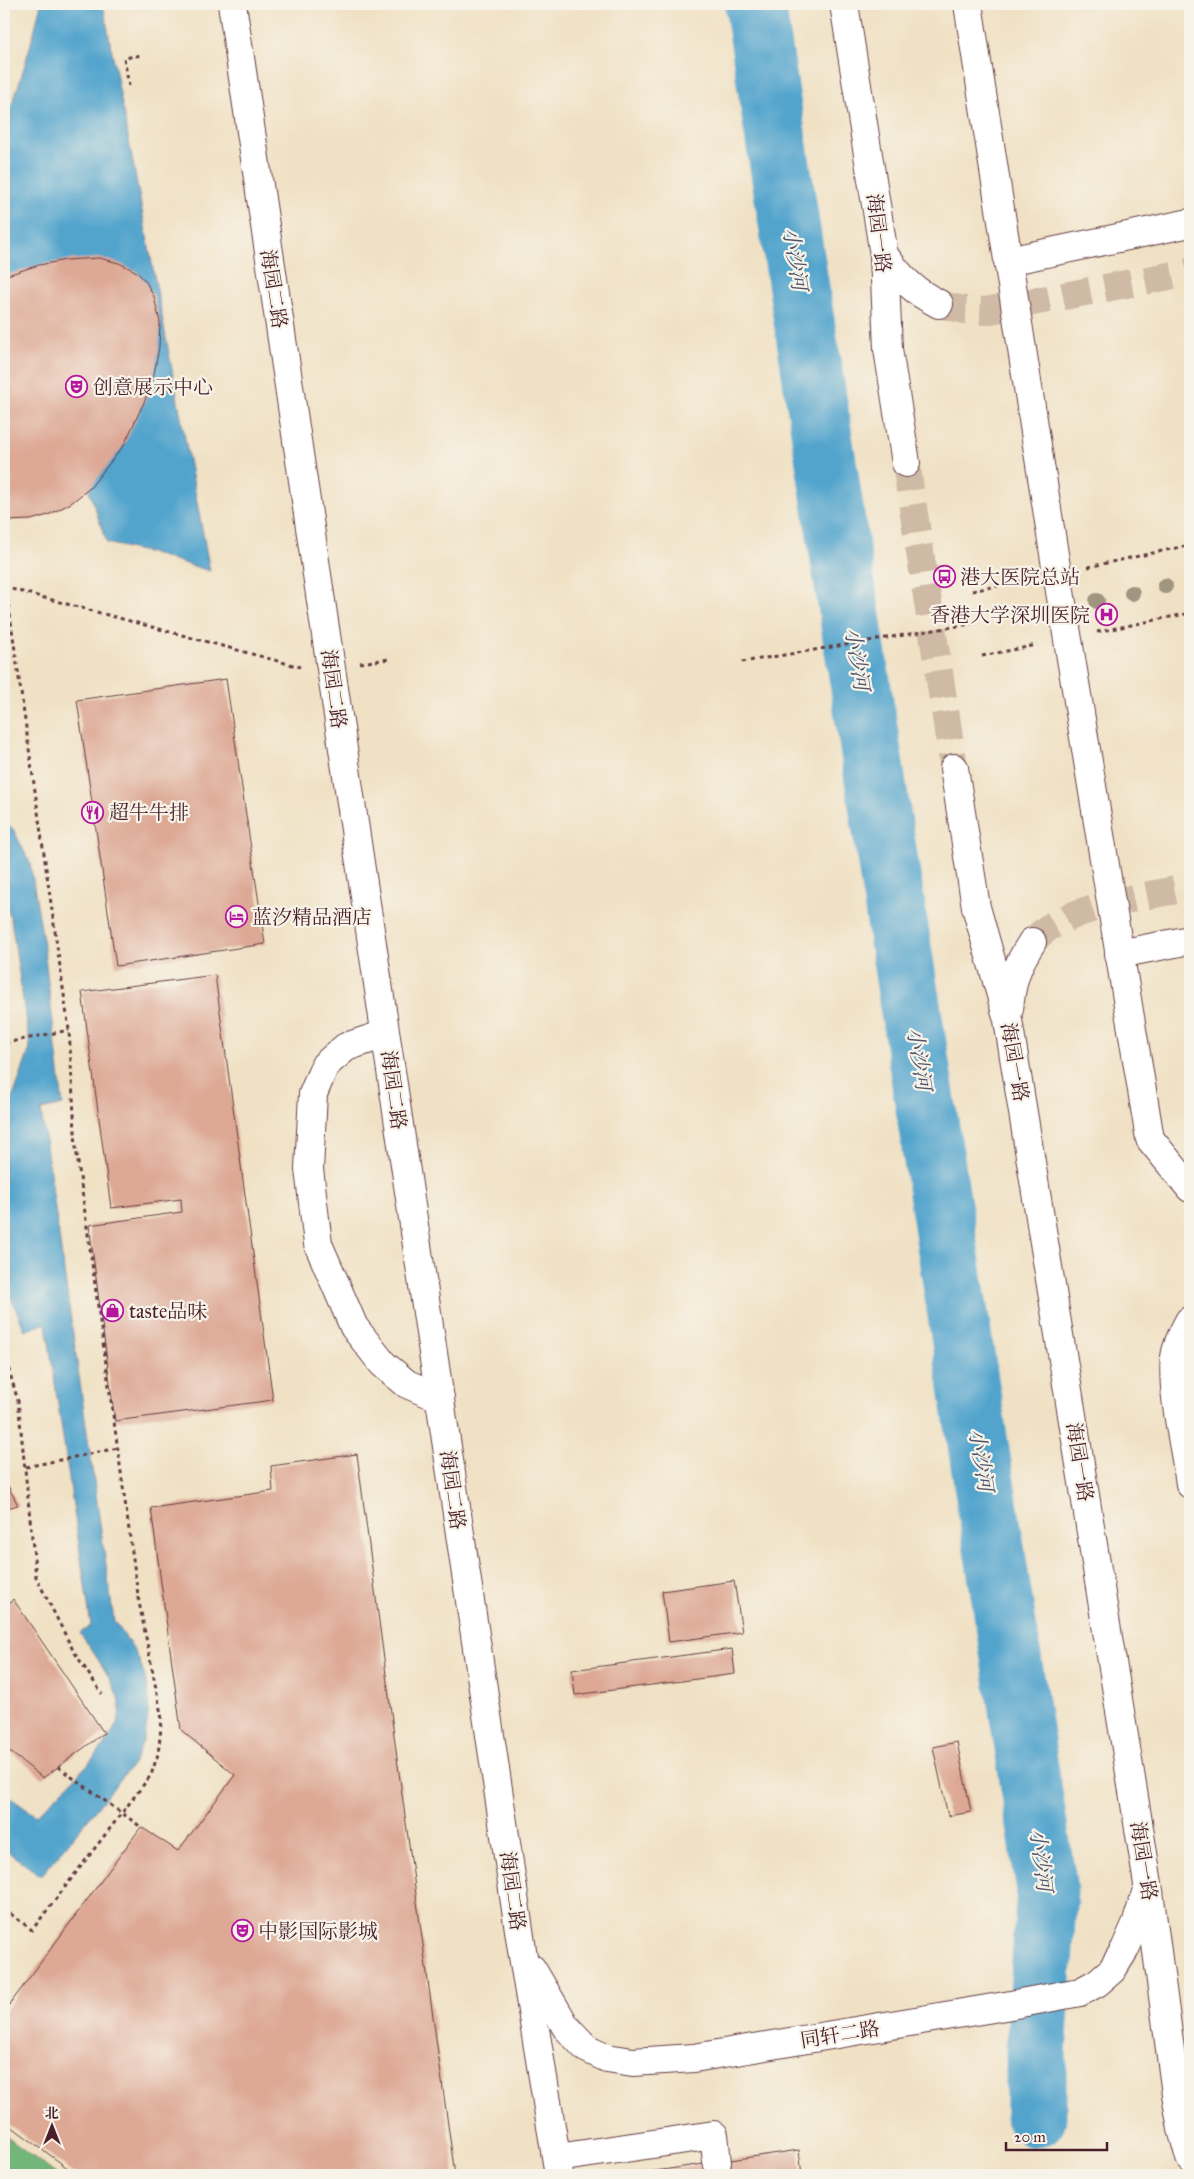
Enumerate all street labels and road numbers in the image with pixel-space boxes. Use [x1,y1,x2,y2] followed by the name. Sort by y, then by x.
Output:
[862,192,896,274] street label: 海园一路
[256,248,292,330] street label: 海园二路
[317,648,351,730] street label: 海园二路
[996,1021,1034,1103] street label: 海园一路
[377,1049,411,1131] street label: 海园二路
[1062,1421,1098,1503] street label: 海园一路
[436,1449,470,1531] street label: 海园二路
[1126,1820,1162,1902] street label: 海园一路
[496,1850,530,1932] street label: 海园二路
[799,2016,881,2052] street label: 同轩二路

